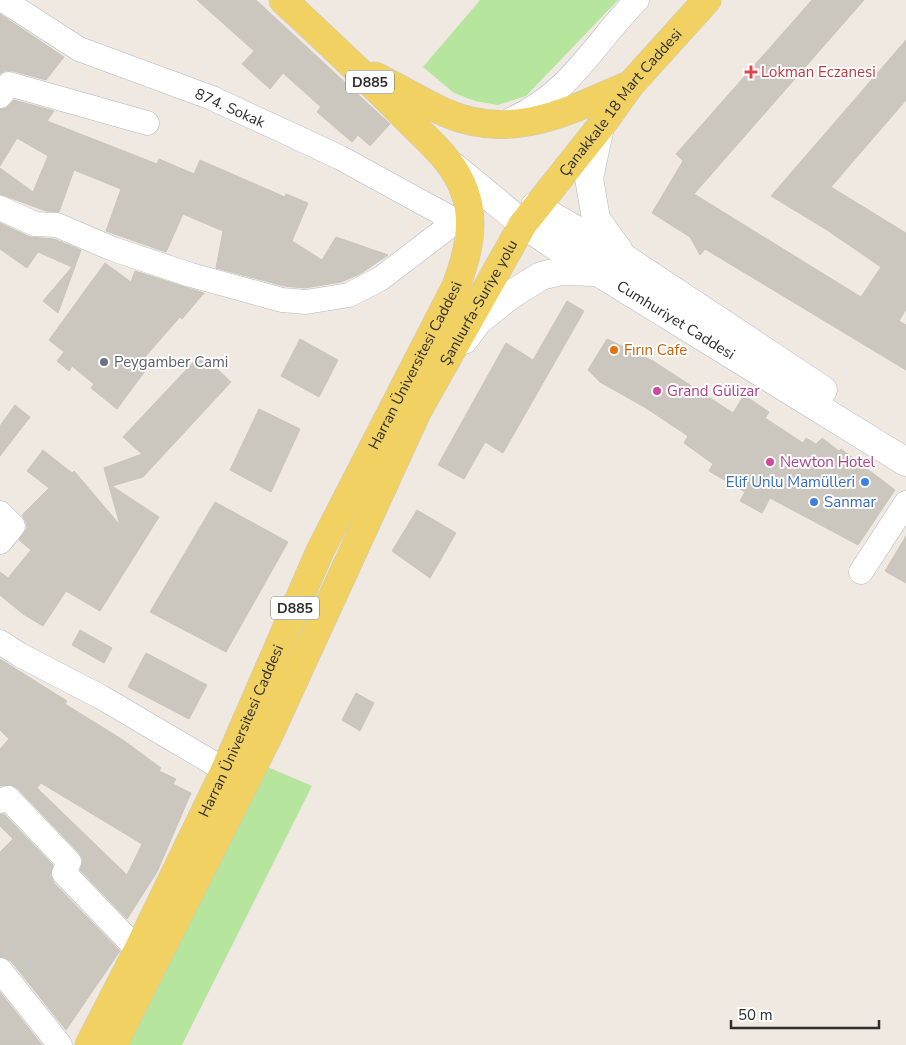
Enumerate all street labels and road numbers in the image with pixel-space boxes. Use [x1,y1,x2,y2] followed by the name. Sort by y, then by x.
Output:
[555,24,686,181] street label: Çanakkale 18 Mart Caddesi
[346,70,394,94] road number: D885
[192,84,269,133] street label: 874. Sokak
[435,236,522,369] street label: Şanlıurfa-Suriye yolu
[613,276,739,364] street label: Cumhuriyet Caddesi
[364,279,467,453] street label: Harran Üniversitesi Caddesi
[271,596,319,620] road number: D885
[194,642,288,820] street label: Harran Üniversitesi Caddesi

